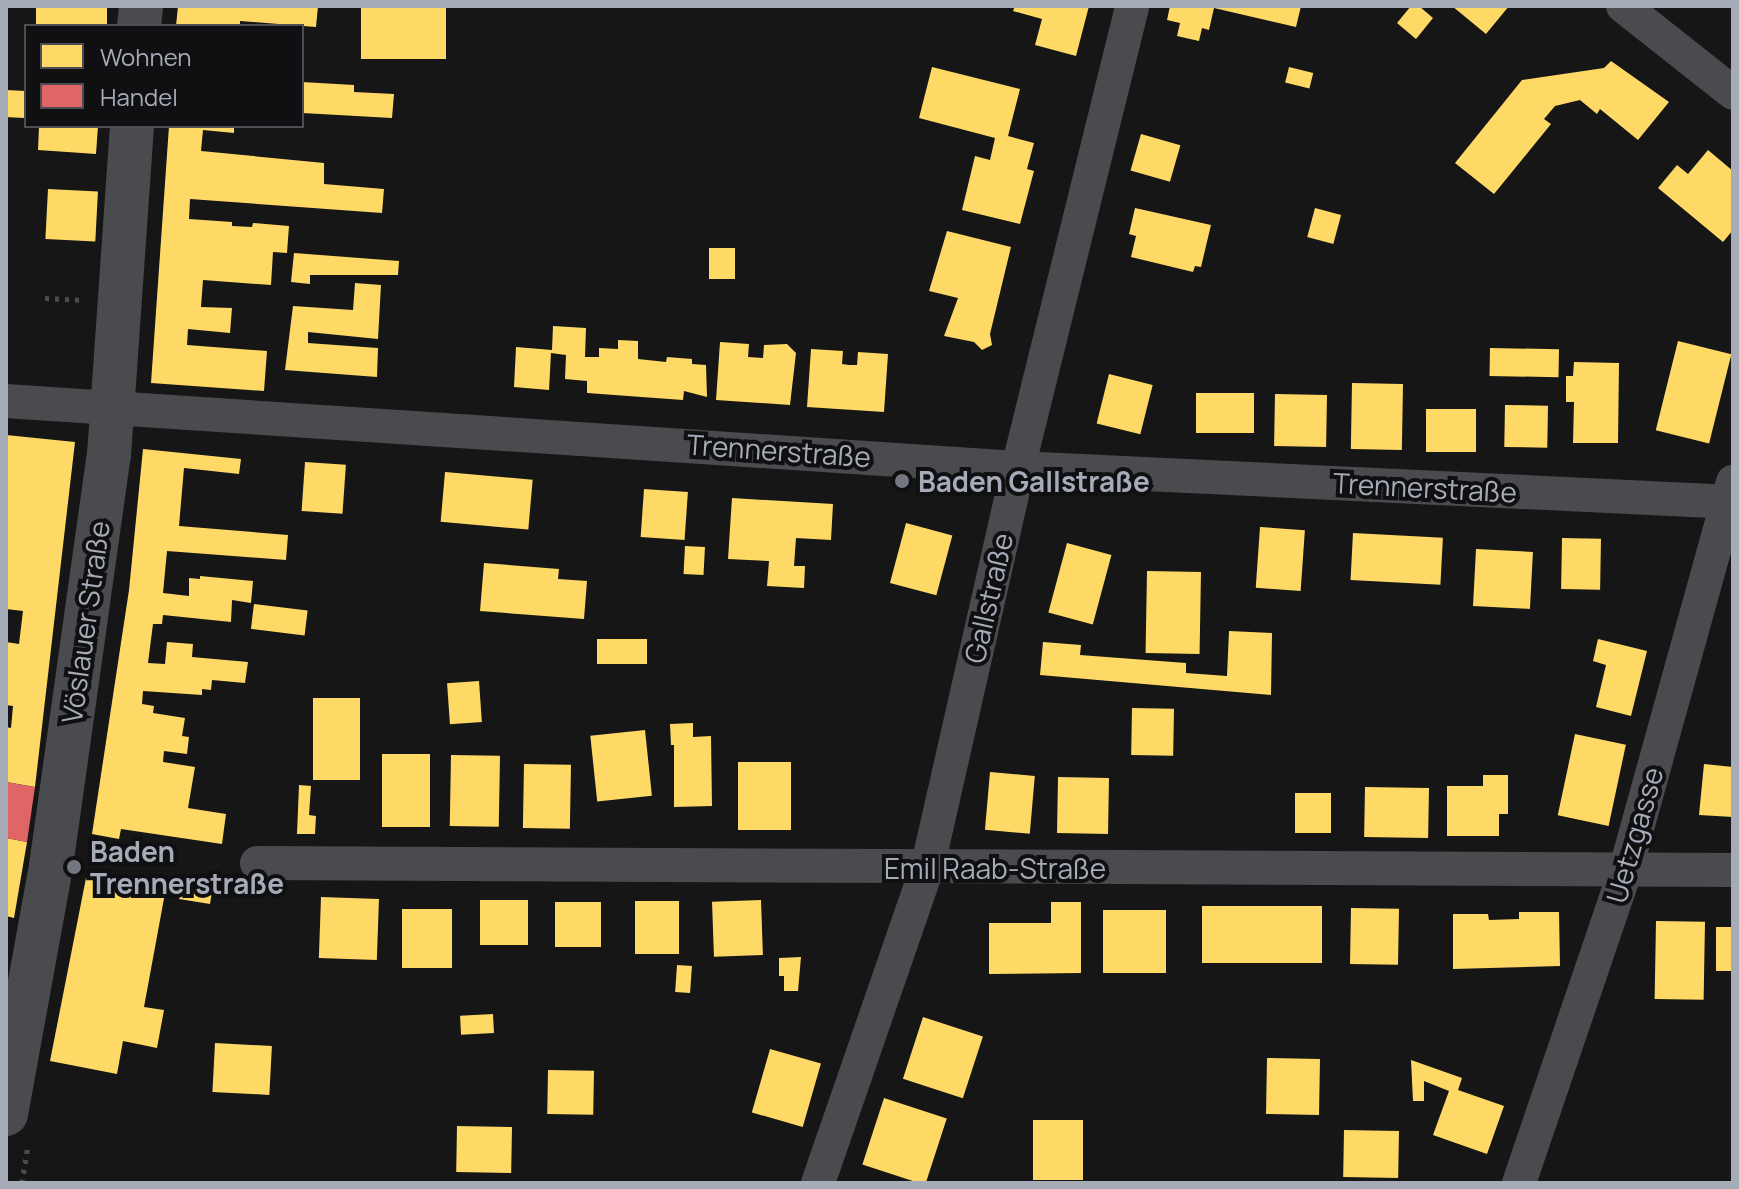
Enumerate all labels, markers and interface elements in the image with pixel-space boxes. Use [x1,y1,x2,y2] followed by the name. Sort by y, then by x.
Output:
[24,24,304,128] legend
[100,40,192,73] text: Wohnen
[100,80,178,113] text: Handel
[686,427,872,473] street label: Trennerstraße
[918,464,1150,498] place label: Baden Gallstraße
[1332,465,1518,509] street label: Trennerstraße
[893,472,911,490] marker: Baden Gallstraße
[54,519,116,725] street label: Vöslauer Straße
[957,530,1019,666] street label: Gallstraße
[1599,763,1669,907] street label: Uetzgasse
[90,834,284,900] place label: Baden Trennerstraße
[884,851,1106,885] street label: Emil Raab-Straße
[65,858,83,876] marker: Baden Trennerstraße

